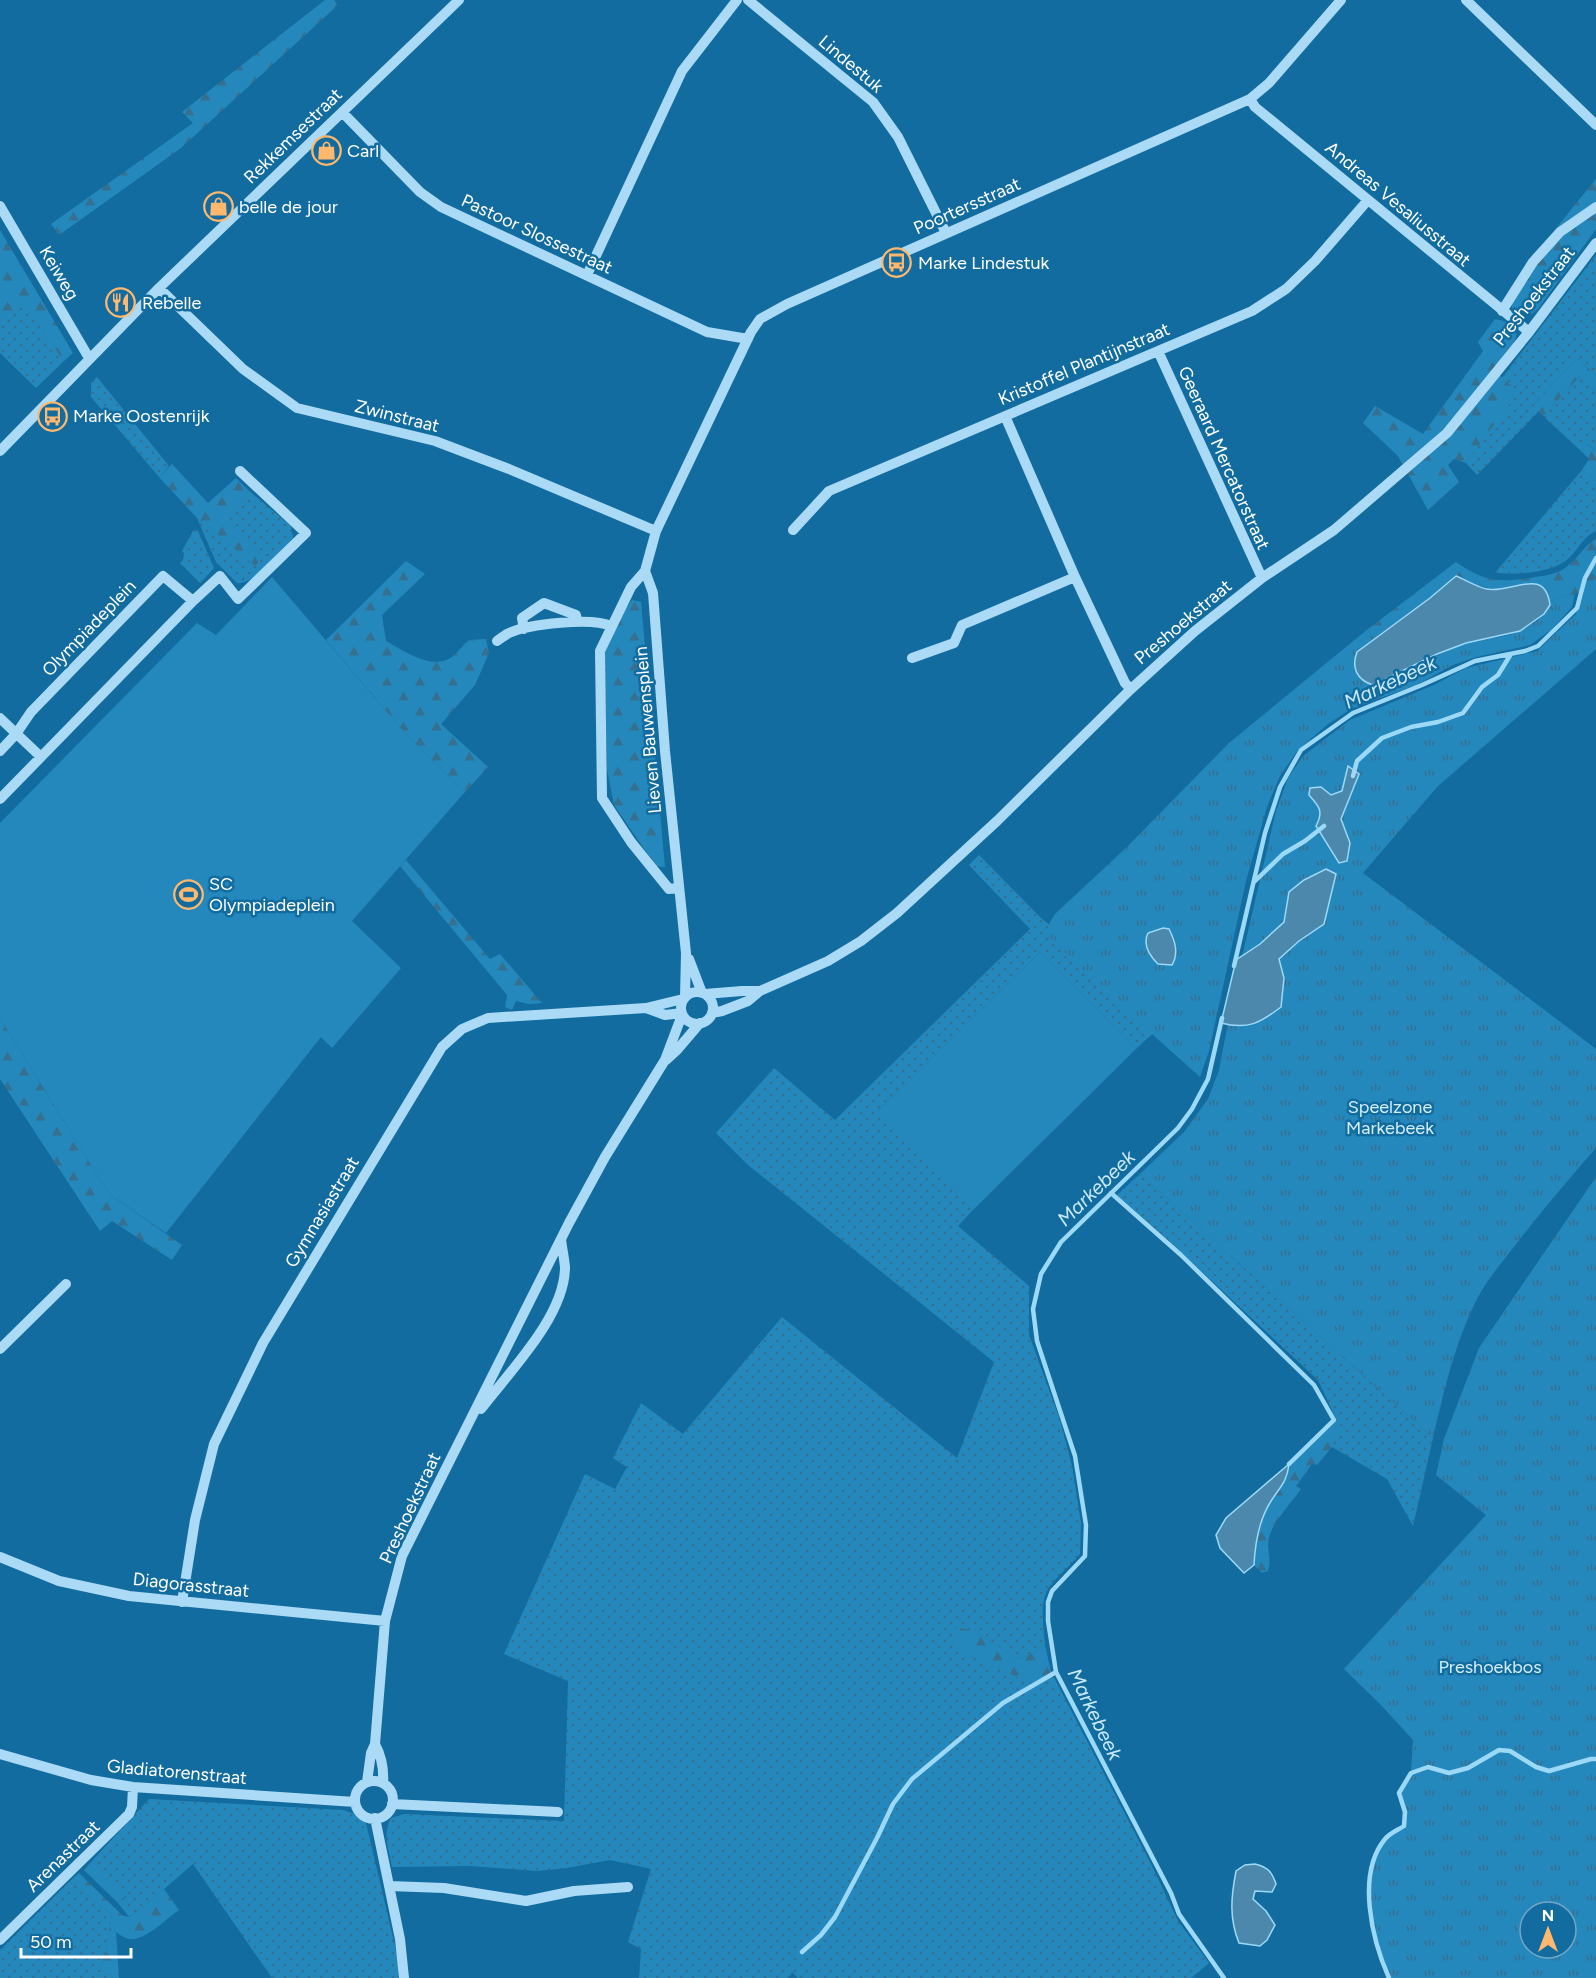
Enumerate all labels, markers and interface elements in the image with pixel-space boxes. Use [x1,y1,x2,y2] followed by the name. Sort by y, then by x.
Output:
[814,31,888,98] street label: Lindestuk
[239,83,347,188] street label: Rekkemsestraat
[310,135,342,167] shop icon: Carl
[1321,137,1475,271] street label: Andreas Vesaliusstraat
[347,140,379,162] place label: Carl
[910,173,1024,239] street label: Poortersstraat
[458,189,616,279] street label: Pastoor Slossestraat
[202,191,234,223] shop icon: belle de jour
[239,196,338,218] place label: belle de jour
[34,242,84,304] street label: Keiweg
[1488,242,1580,350] street label: Preshoekstraat
[881,247,913,279] bus stop icon: Marke Lindestuk
[918,252,1049,274] place label: Marke Lindestuk
[105,287,137,319] restaurant icon: Rebelle
[142,292,201,314] place label: Rebelle
[995,318,1173,410] street label: Kristoffel Plantijnstraat
[1174,363,1275,553] street label: Geeraard Mercatorstraat
[352,395,442,437] street label: Zwinstraat
[36,400,68,432] bus stop icon: Marke Oostenrijk
[73,405,210,427] place label: Marke Oostenrijk
[37,575,141,681] street label: Olympiadeplein
[1130,575,1236,669] street label: Preshoekstraat
[630,646,666,814] street label: Lieven Bauwensplein
[1340,650,1441,714] water label: Markebeek
[209,873,335,916] place label: SC Olympiadeplein
[172,878,204,910] sports icon: SC Olympiadeplein
[1346,1096,1434,1139] park label: Speelzone Markebeek
[1052,1144,1141,1231] water label: Markebeek
[280,1152,364,1272] street label: Gymnasiastraat
[375,1449,445,1567] street label: Preshoekstraat
[132,1568,250,1602] street label: Diagorasstraat
[1438,1656,1542,1678] park label: Preshoekbos
[1062,1664,1128,1765] water label: Markebeek
[106,1755,248,1789] street label: Gladiatorenstraat
[22,1815,105,1896] street label: Arenastraat
[1518,1900,1578,1960] north arrow
[1542,1906,1554,1925] text: N
[21,1921,130,1959] scale bar
[30,1931,72,1953] text: 50 m

